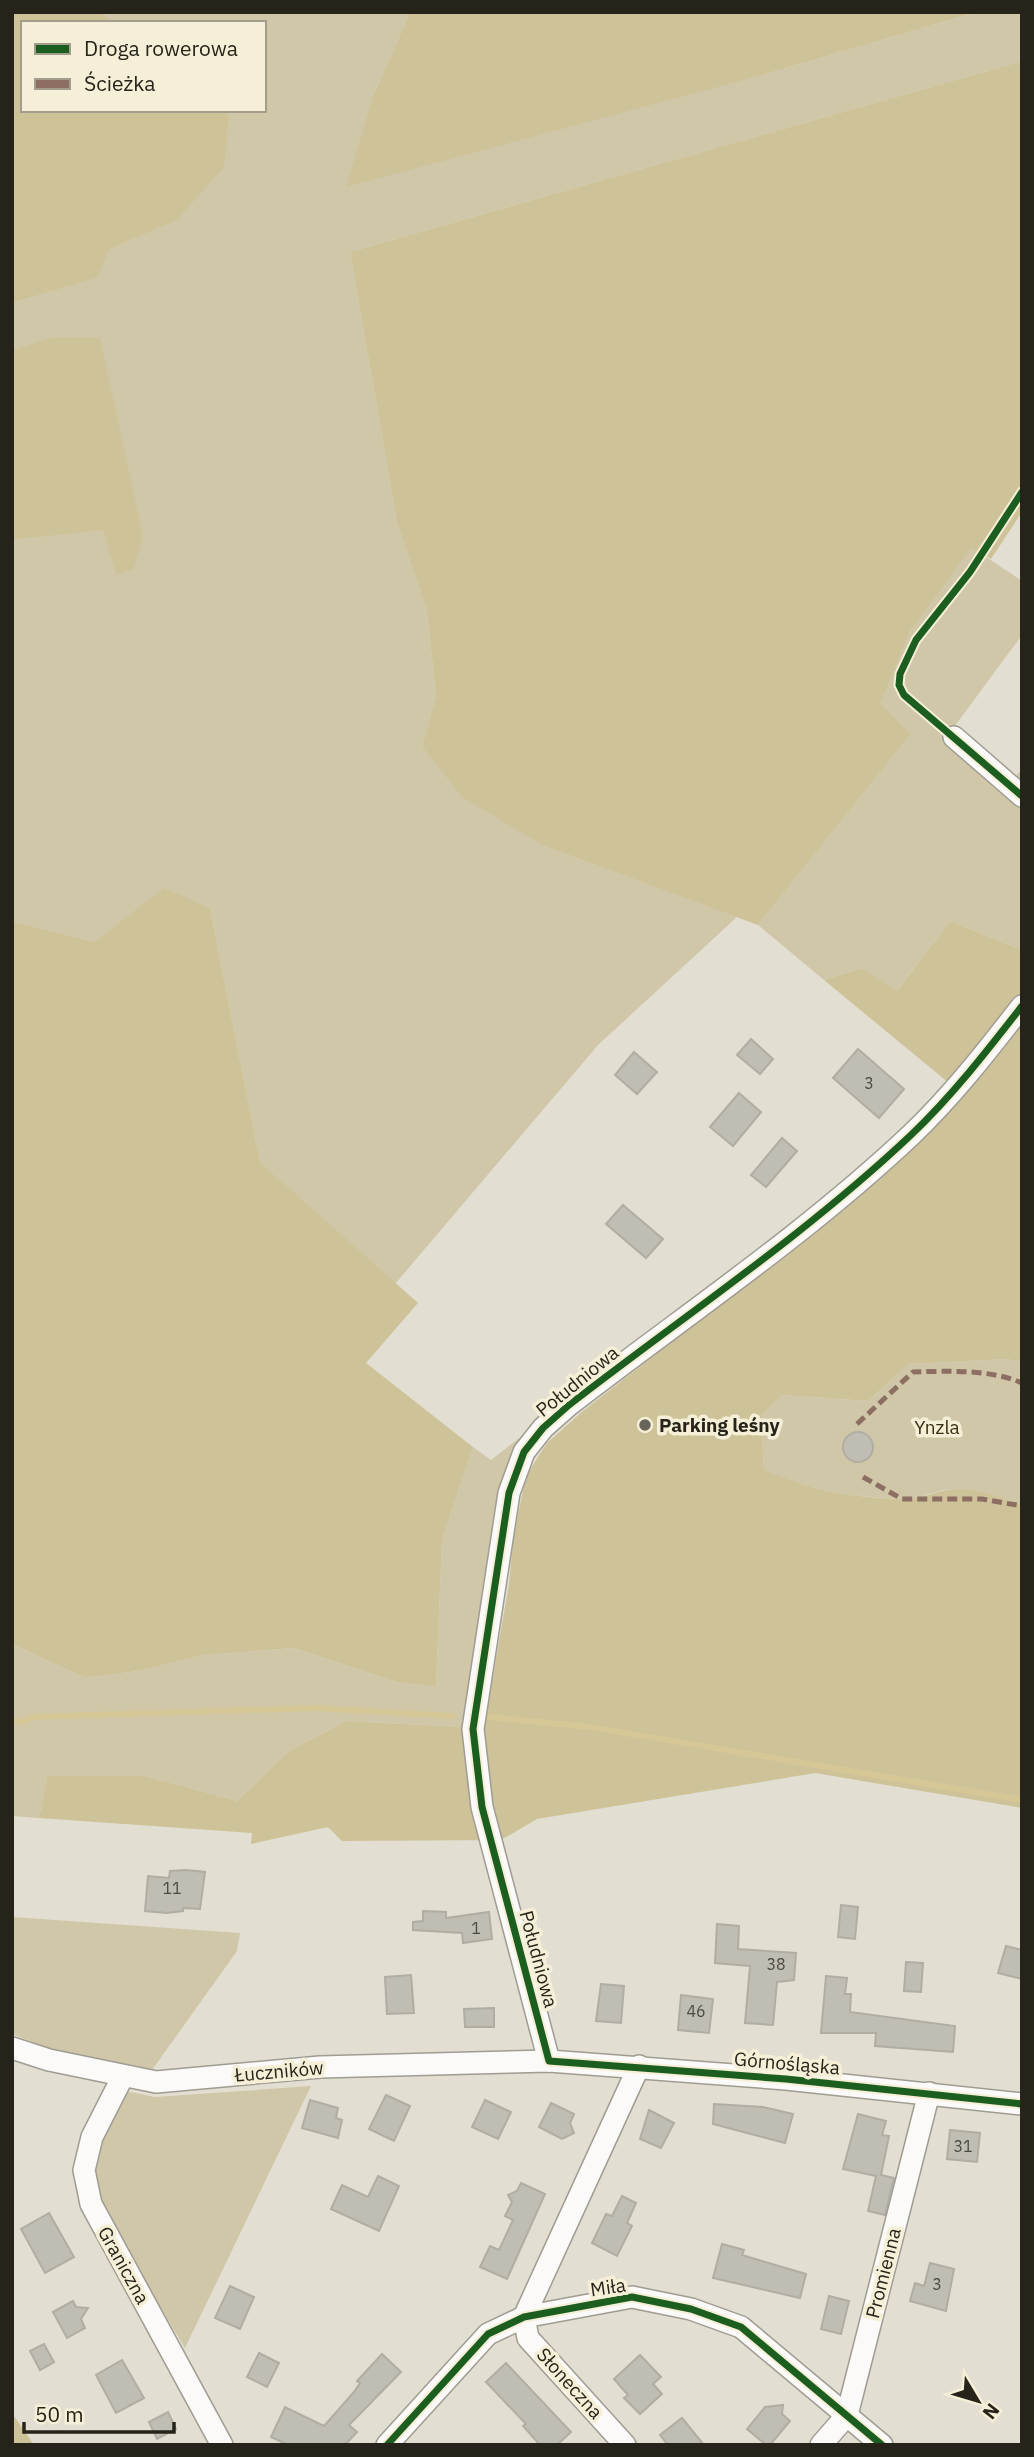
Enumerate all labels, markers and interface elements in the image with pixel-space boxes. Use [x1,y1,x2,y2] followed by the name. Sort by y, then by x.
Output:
[21,21,266,112] legend
[84,34,238,62] text: Droga rowerowa
[84,69,155,97] text: Ścieżka
[864,1073,874,1093] house number: 3
[531,1340,623,1422] street label: Południowa
[659,1413,781,1437] place label: Parking leśny
[914,1415,960,1439] park label: Ynzla
[637,1417,653,1433] marker: Parking leśny
[162,1878,182,1898] house number: 11
[515,1908,563,2010] street label: Południowa
[471,1918,481,1938] house number: 1
[766,1954,786,1974] house number: 38
[686,2001,706,2021] house number: 46
[733,2046,841,2080] street label: Górnośląska
[233,2055,324,2087] street label: Łuczników
[953,2136,973,2156] house number: 31
[93,2222,155,2308] street label: Graniczna
[860,2225,906,2321] street label: Promienna
[589,2273,627,2301] street label: Miła
[932,2274,942,2294] house number: 3
[532,2342,608,2424] street label: Słoneczna
[943,2366,1013,2436] north arrow
[24,2390,175,2434] scale bar
[978,2399,1005,2424] text: N
[35,2400,84,2428] text: 50 m

